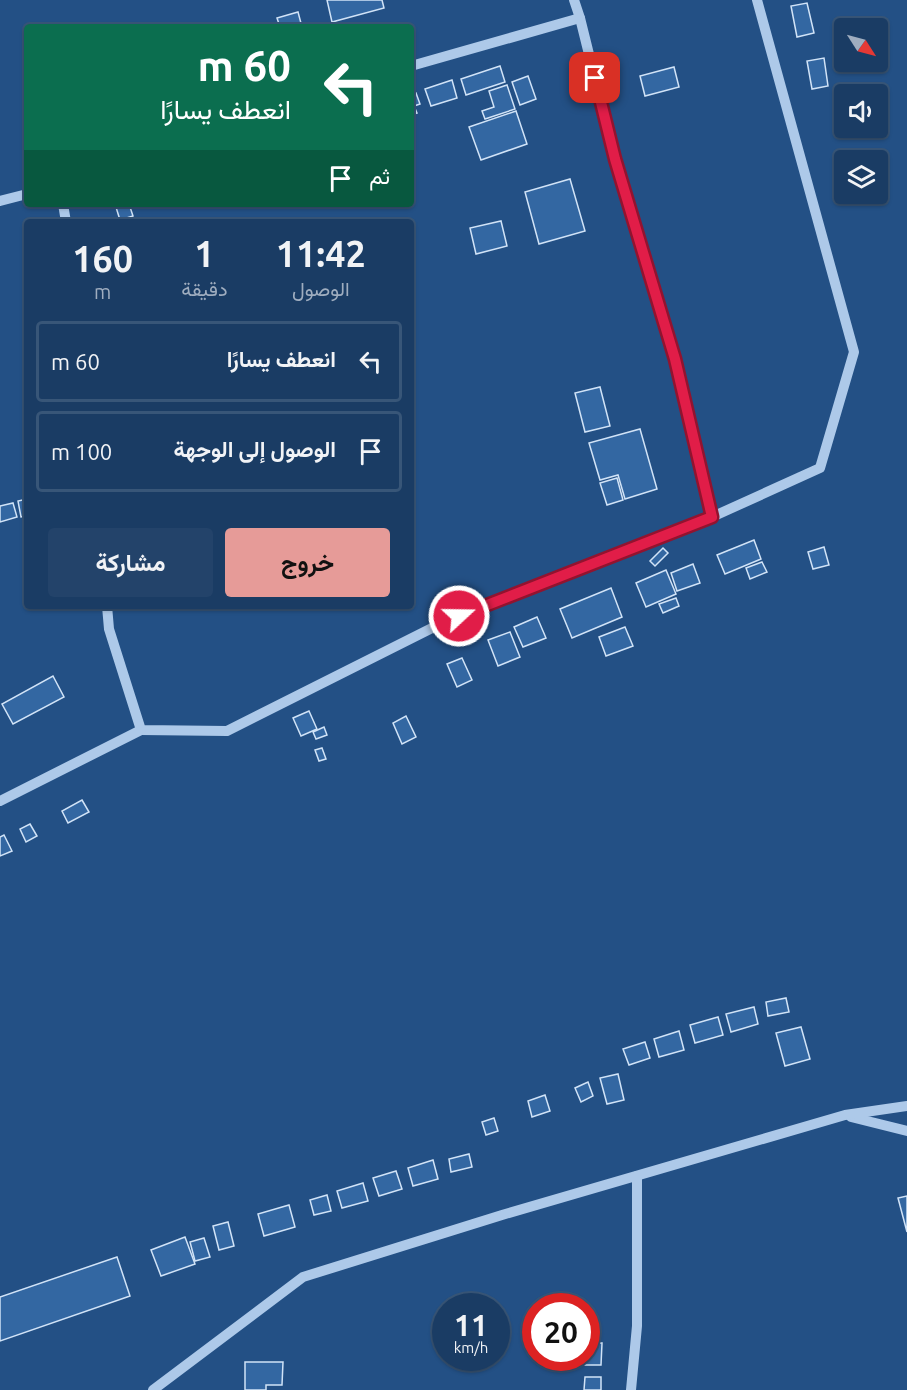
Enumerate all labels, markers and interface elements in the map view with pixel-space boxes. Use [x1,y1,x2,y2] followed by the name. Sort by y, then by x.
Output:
[834,18,888,72] north arrow
[834,18,888,204] map controls
[197,42,291,89] text: 60 m
[312,48,390,126] icon: left
[569,52,620,103] pin
[578,61,611,94] icon: arrive
[834,84,888,138] button: sound
[160,94,291,124] text: انعطف يسارًا
[834,150,888,204] button: layers
[324,162,357,195] icon: arrive
[369,163,390,188] text: ثم
[194,233,215,274] text: 1
[276,233,366,274] text: 11:42
[72,238,133,279] text: 160
[181,277,228,300] text: دقيقة
[292,277,350,300] text: الوصول
[94,280,111,303] text: m
[354,345,387,378] icon: left
[227,346,336,371] text: انعطف يسارًا
[51,349,100,374] text: 60 m
[354,435,387,468] icon: arrive
[173,436,336,461] text: الوصول إلى الوجهة
[51,439,112,464] text: 100 m
[48,528,213,597] button: مشاركة
[225,528,390,597] button: خروج
[427,584,491,648] position arrow
[522,1293,600,1371] speed limit sign: 20
[454,1308,488,1342] text: 11
[454,1339,488,1356] text: km/h

